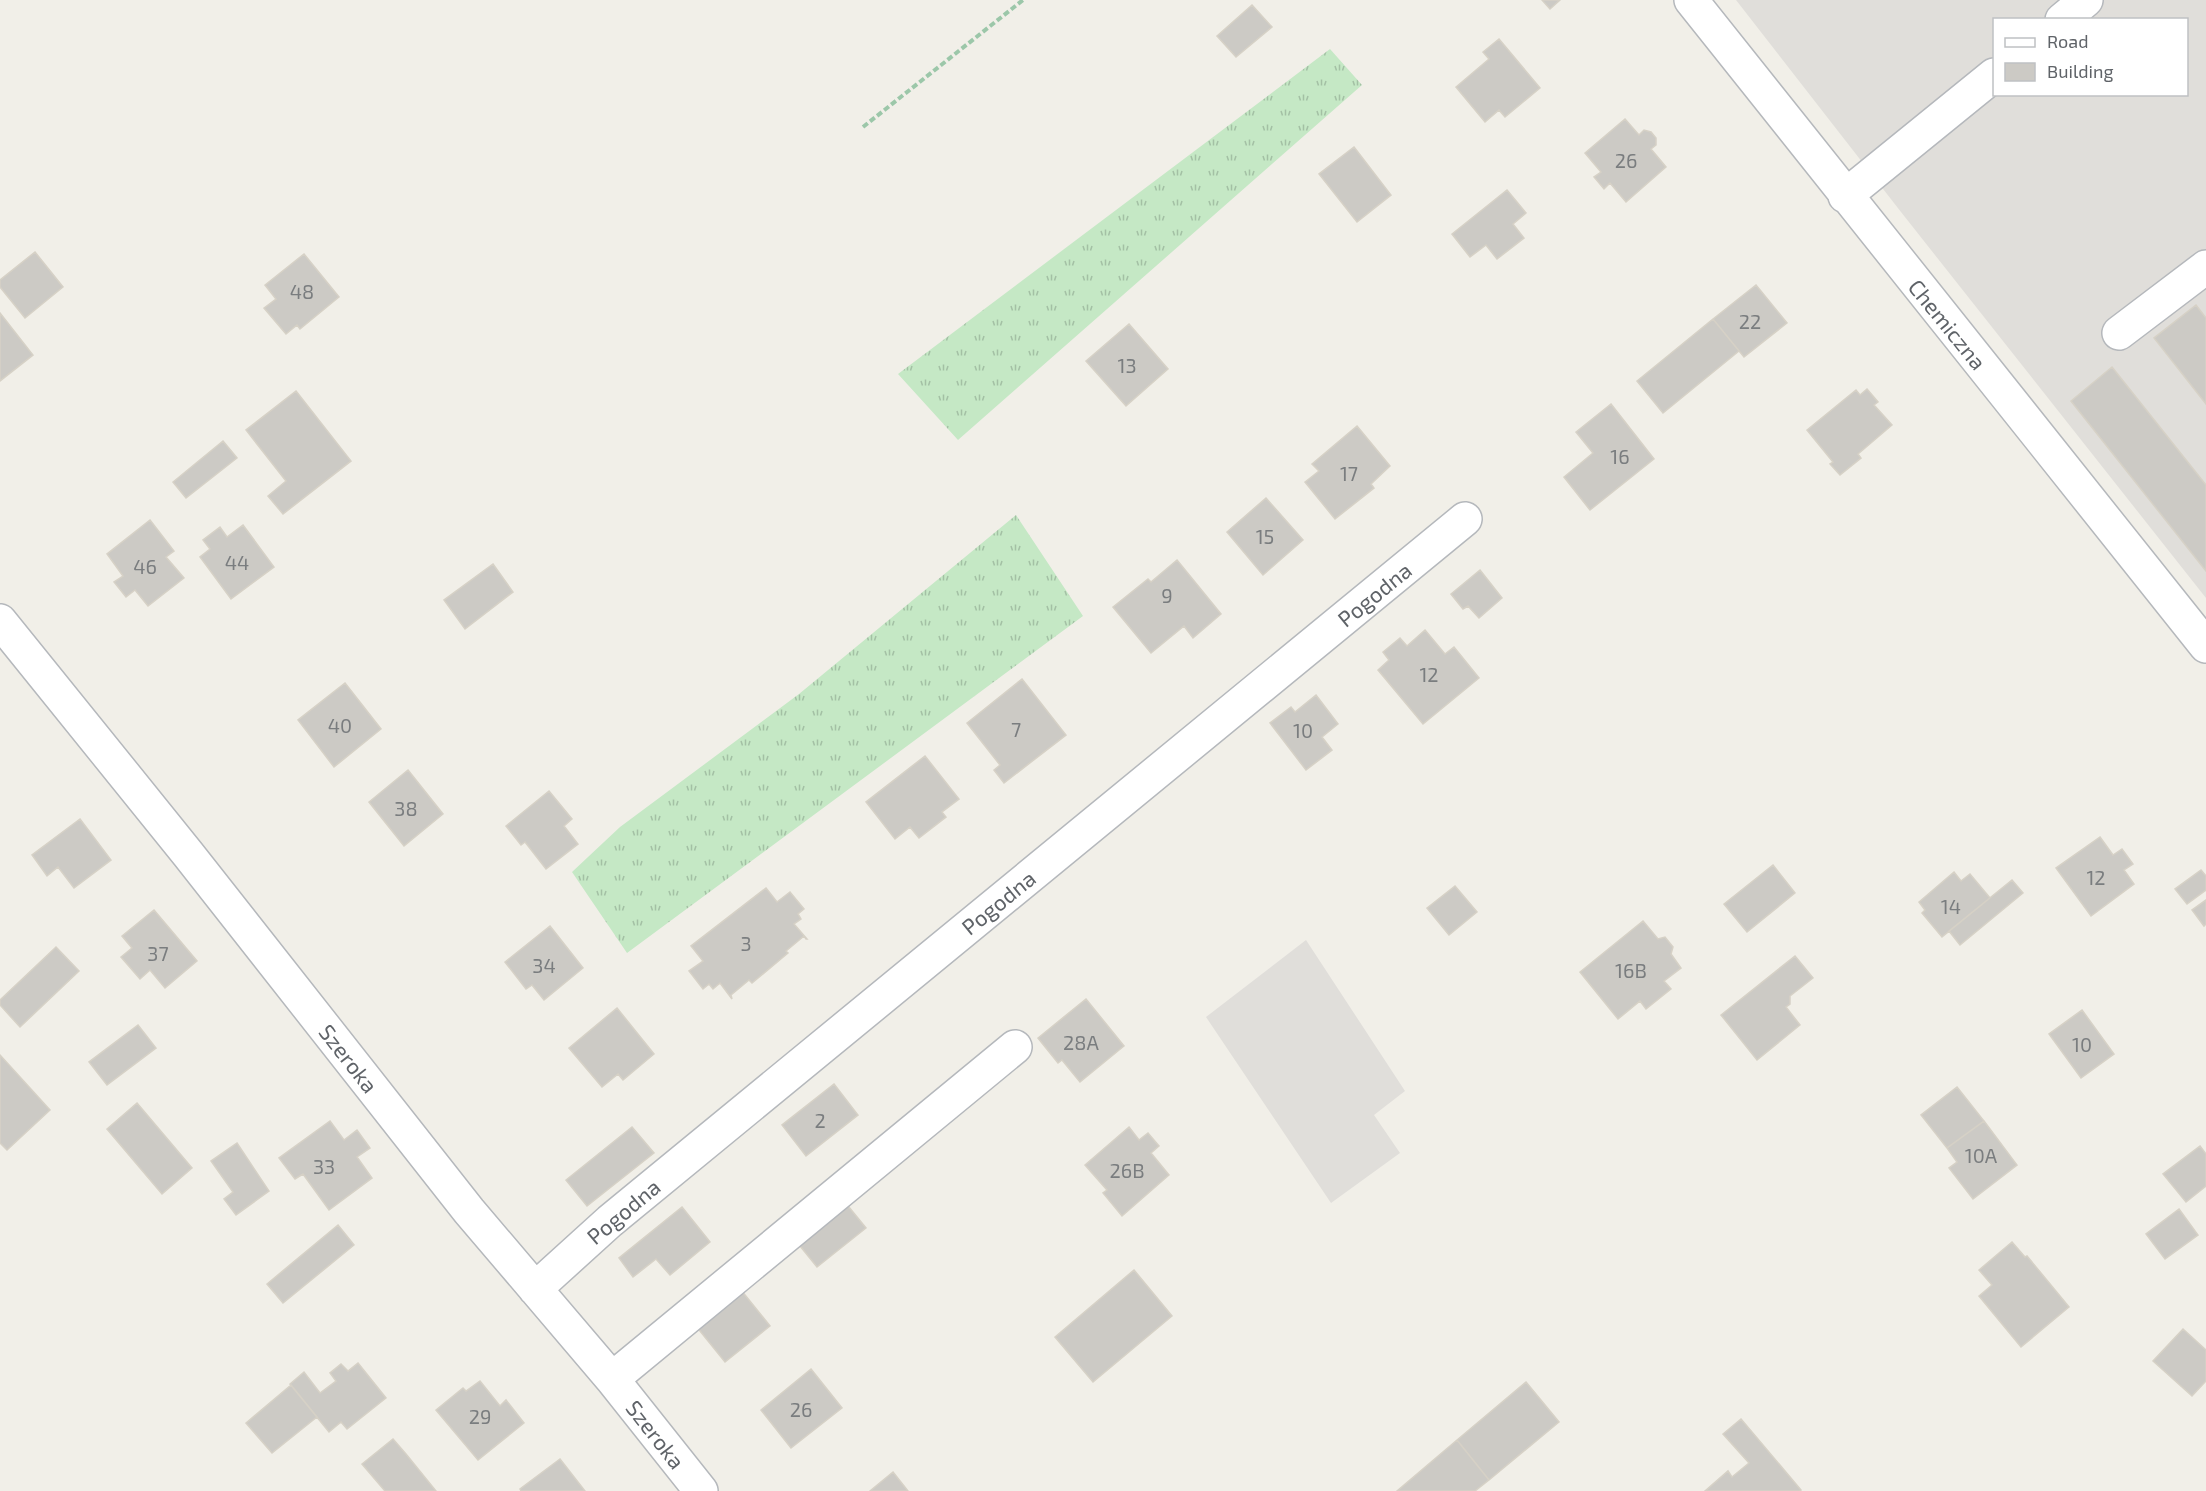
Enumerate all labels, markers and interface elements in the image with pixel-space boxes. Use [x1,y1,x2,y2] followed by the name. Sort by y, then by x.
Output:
[1993,18,2188,96] legend
[2047,30,2088,52] text: Road
[2047,60,2114,82] text: Building
[1615,148,1637,172] house number: 26
[1904,274,1992,374] street label: Chemiczna
[290,279,314,303] house number: 48
[1739,309,1761,333] house number: 22
[1117,353,1137,377] house number: 13
[1610,444,1630,468] house number: 16
[1340,461,1358,485] house number: 17
[1256,524,1274,548] house number: 15
[225,550,249,574] house number: 44
[133,554,157,578] house number: 46
[1332,556,1416,632] street label: Pogodna
[1161,583,1173,607] house number: 9
[1419,662,1439,686] house number: 12
[328,713,352,737] house number: 40
[1011,717,1021,741] house number: 7
[1293,718,1313,742] house number: 10
[394,796,418,820] house number: 38
[956,864,1040,940] street label: Pogodna
[2086,865,2106,889] house number: 12
[1941,894,1961,918] house number: 14
[740,931,752,955] house number: 3
[147,941,169,965] house number: 37
[532,953,556,977] house number: 34
[1615,958,1647,982] house number: 16B
[314,1019,384,1097] street label: Szeroka
[1063,1030,1099,1054] house number: 28A
[2072,1032,2092,1056] house number: 10
[814,1108,826,1132] house number: 2
[1965,1143,1998,1167] house number: 10A
[313,1154,335,1178] house number: 33
[1109,1158,1145,1182] house number: 26B
[581,1173,665,1249] street label: Pogodna
[621,1395,691,1473] street label: Szeroka
[790,1397,812,1421] house number: 26
[469,1404,491,1428] house number: 29

